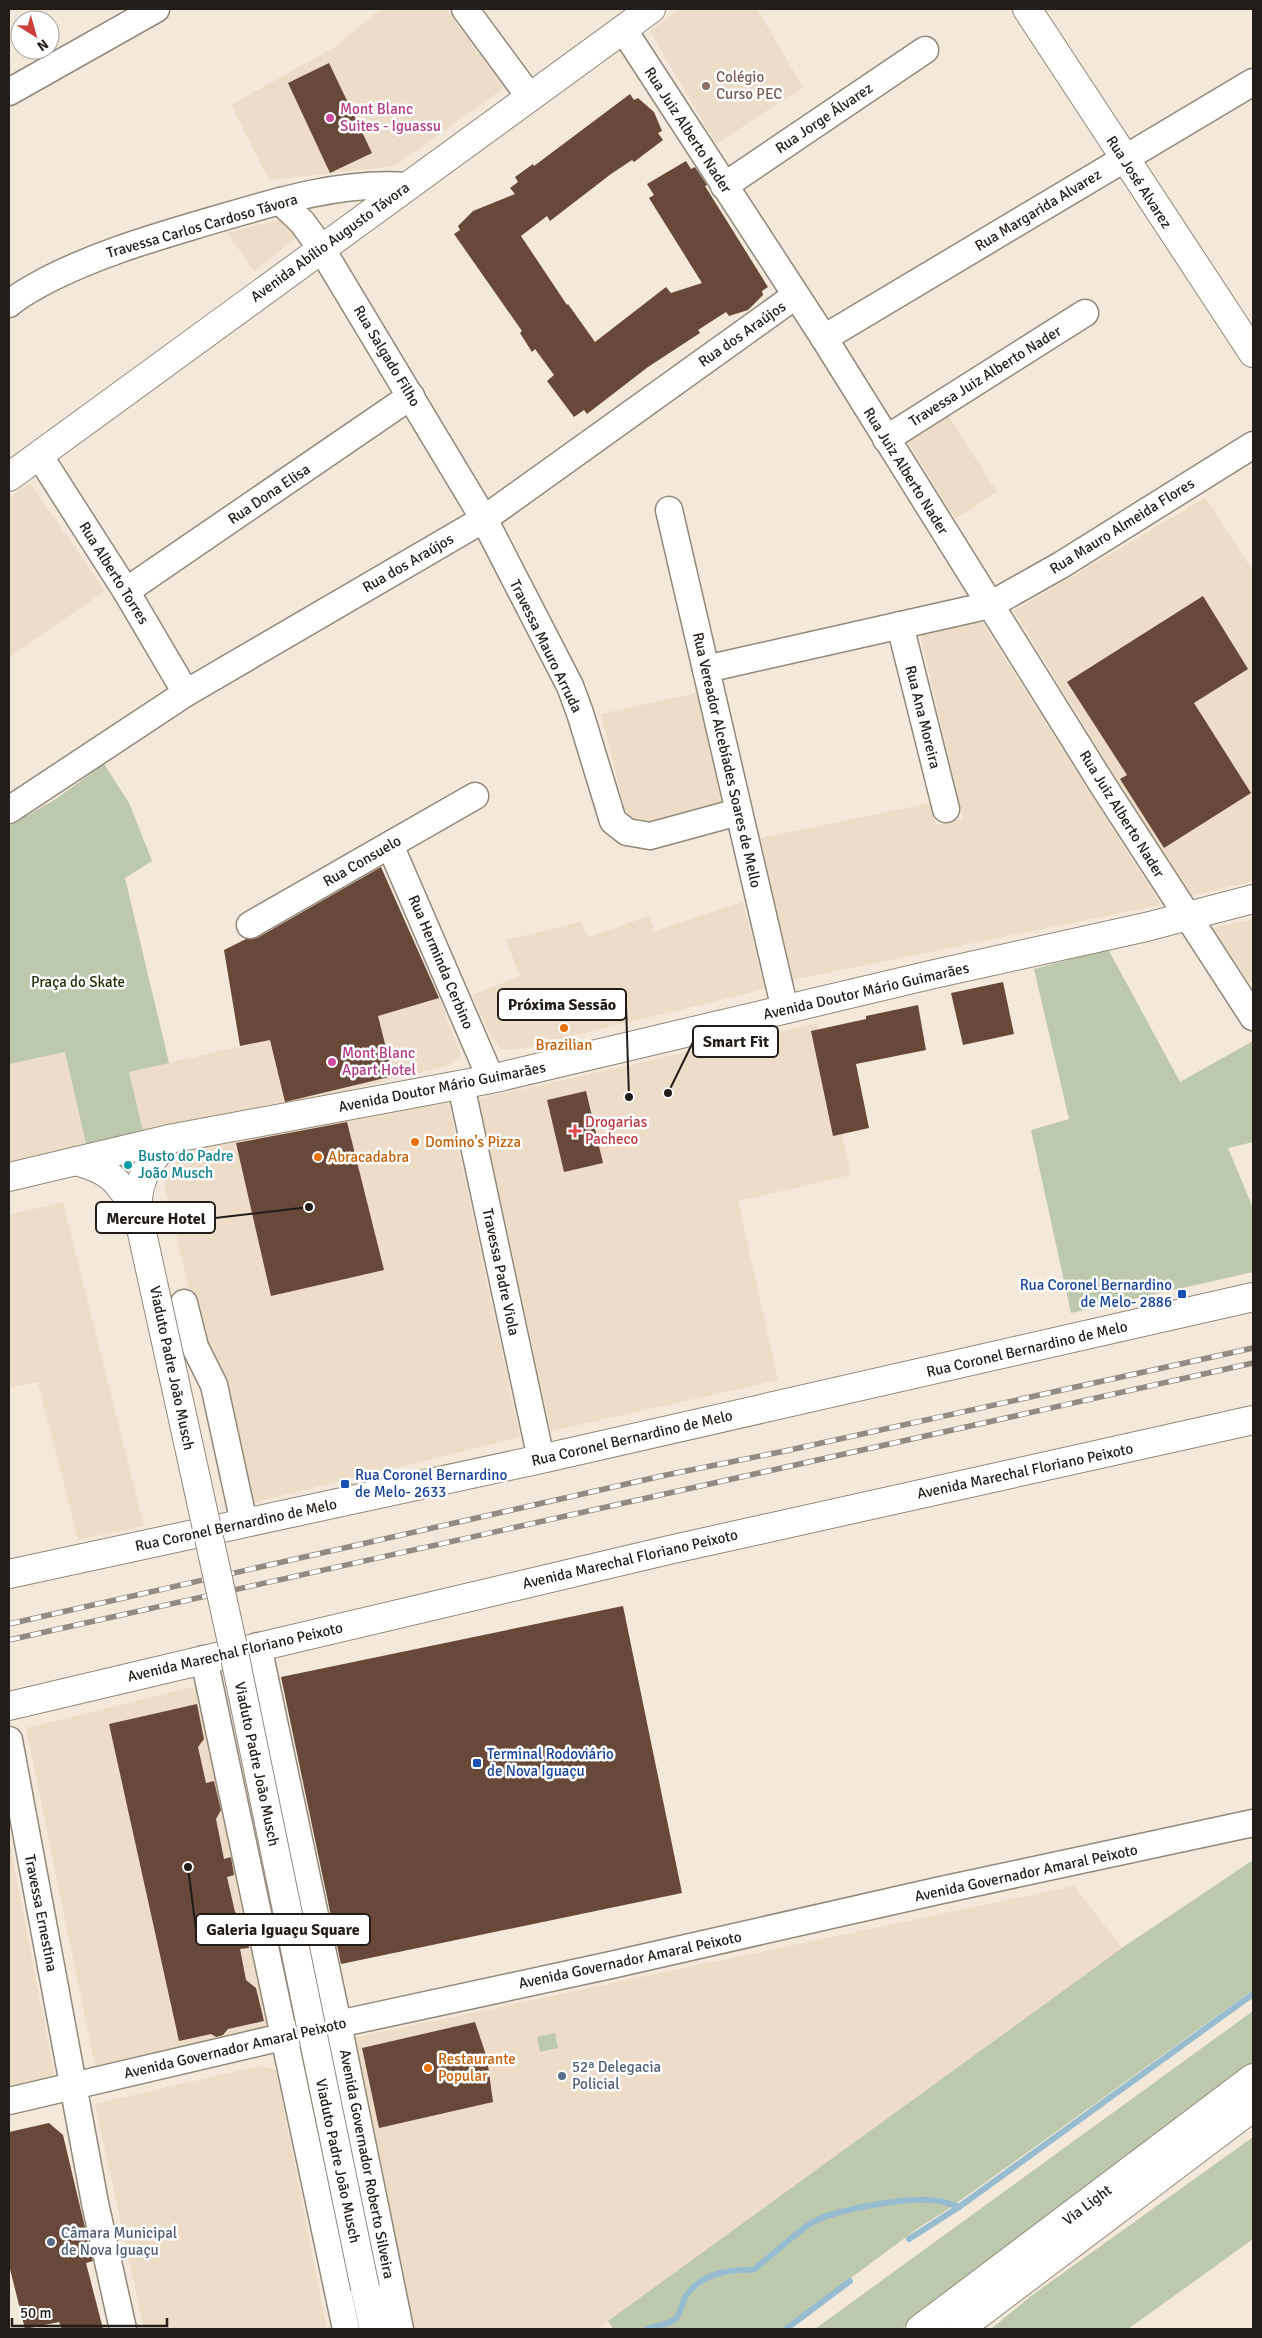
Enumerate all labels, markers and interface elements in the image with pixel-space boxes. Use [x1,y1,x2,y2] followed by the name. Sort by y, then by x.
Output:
[10,10,60,60] north arrow
[34,35,52,55] text: N
[641,64,736,197] street label: Rua Juiz Alberto Nader
[716,68,782,103] place label: Colégio Curso PEC
[771,78,876,157] street label: Rua Jorge Álvarez
[700,80,712,92] marker: Colégio Curso PEC
[340,100,441,135] place label: Mont Blanc Suites - Iguassu
[324,112,336,124] marker: Mont Blanc Suites - Iguassu
[1102,132,1176,232] street label: Rua José Alvarez
[972,165,1105,255] street label: Rua Margarida Alvarez
[247,178,413,306] street label: Avenida Abílio Augusto Távora
[104,190,300,262] street label: Travessa Carlos Cardoso Távora
[695,297,789,371] street label: Rua dos Araújos
[350,302,424,410] street label: Rua Salgado Filho
[906,321,1065,430] street label: Travessa Juiz Alberto Nader
[860,404,953,538] street label: Rua Juiz Alberto Nader
[224,460,314,528] street label: Rua Dona Elisa
[1046,474,1198,578] street label: Rua Mauro Almeida Flores
[75,518,153,628] street label: Rua Alberto Torres
[359,529,457,596] street label: Rua dos Araújos
[506,577,586,715] street label: Travessa Mauro Arruda
[689,631,765,890] street label: Rua Vereador Alcebíades Soares de Mello
[901,663,945,771] street label: Rua Ana Moreira
[1076,747,1169,881] street label: Rua Juiz Alberto Nader
[320,831,404,891] street label: Rua Consuelo
[405,892,477,1032] street label: Rua Herminda Cerbino
[761,958,971,1023] street label: Avenida Doutor Mário Guimarães
[31,973,125,991] park label: Praça do Skate
[498,989,626,1020] callout: Próxima Sessão
[508,995,616,1015] text: Próxima Sessão
[558,1022,570,1034] marker: Brazilian
[693,1026,778,1057] callout: Smart Fit
[703,1032,769,1052] text: Smart Fit
[536,1036,592,1054] place label: Brazilian
[342,1044,416,1079] place label: Mont Blanc Apart Hotel
[326,1056,338,1068] marker: Mont Blanc Apart Hotel
[337,1058,548,1116] street label: Avenida Doutor Mário Guimarães
[585,1113,648,1148] place label: Drogarias Pacheco
[569,1125,581,1137] marker: Drogarias Pacheco
[425,1133,521,1151] place label: Domino's Pizza
[409,1136,421,1148] marker: Domino's Pizza
[138,1147,234,1182] place label: Busto do Padre João Musch
[328,1148,409,1166] place label: Abracadabra
[312,1151,324,1163] marker: Abracadabra
[122,1159,134,1171] marker: Busto do Padre João Musch
[96,1202,215,1233] callout: Mercure Hotel
[479,1207,523,1337] street label: Travessa Padre Viola
[106,1209,206,1229] text: Mercure Hotel
[1020,1276,1172,1311] place label: Rua Coronel Bernardino de Melo- 2886
[146,1284,198,1452] street label: Viaduto Padre João Musch
[1176,1288,1188,1300] marker: Rua Coronel Bernardino de Melo- 2886
[925,1317,1130,1381] street label: Rua Coronel Bernardino de Melo
[530,1406,735,1470] street label: Rua Coronel Bernardino de Melo
[915,1439,1135,1503] street label: Avenida Marechal Floriano Peixoto
[355,1466,507,1501] place label: Rua Coronel Bernardino de Melo- 2633
[339,1478,351,1490] marker: Rua Coronel Bernardino de Melo- 2633
[133,1495,339,1555] street label: Rua Coronel Bernardino de Melo
[521,1525,740,1593] street label: Avenida Marechal Floriano Peixoto
[126,1618,345,1686] street label: Avenida Marechal Floriano Peixoto
[231,1680,283,1848] street label: Viaduto Padre João Musch
[487,1745,614,1780] place label: Terminal Rodoviário de Nova Iguaçu
[471,1757,483,1769] marker: Terminal Rodoviário de Nova Iguaçu
[913,1840,1139,1905] street label: Avenida Governador Amaral Peixoto
[21,1853,61,1973] street label: Travessa Ernestina
[196,1914,370,1945] callout: Galeria Iguaçu Square
[206,1920,360,1940] text: Galeria Iguaçu Square
[517,1927,743,1992] street label: Avenida Governador Amaral Peixoto
[122,2014,348,2082] street label: Avenida Governador Amaral Peixoto
[336,2048,398,2280] street label: Avenida Governador Roberto Silveira
[438,2050,516,2085] place label: Restaurante Popular
[572,2058,661,2093] place label: 52ª Delegacia Policial
[422,2062,434,2074] marker: Restaurante Popular
[556,2070,568,2082] marker: 52ª Delegacia Policial
[312,2077,364,2245] street label: Viaduto Padre João Musch
[1059,2181,1115,2229] street label: Via Light
[61,2224,177,2259] place label: Câmara Municipal de Nova Iguaçu
[45,2236,57,2248] marker: Câmara Municipal de Nova Iguaçu
[12,2296,168,2328] scale bar
[20,2304,51,2322] text: 50 m

